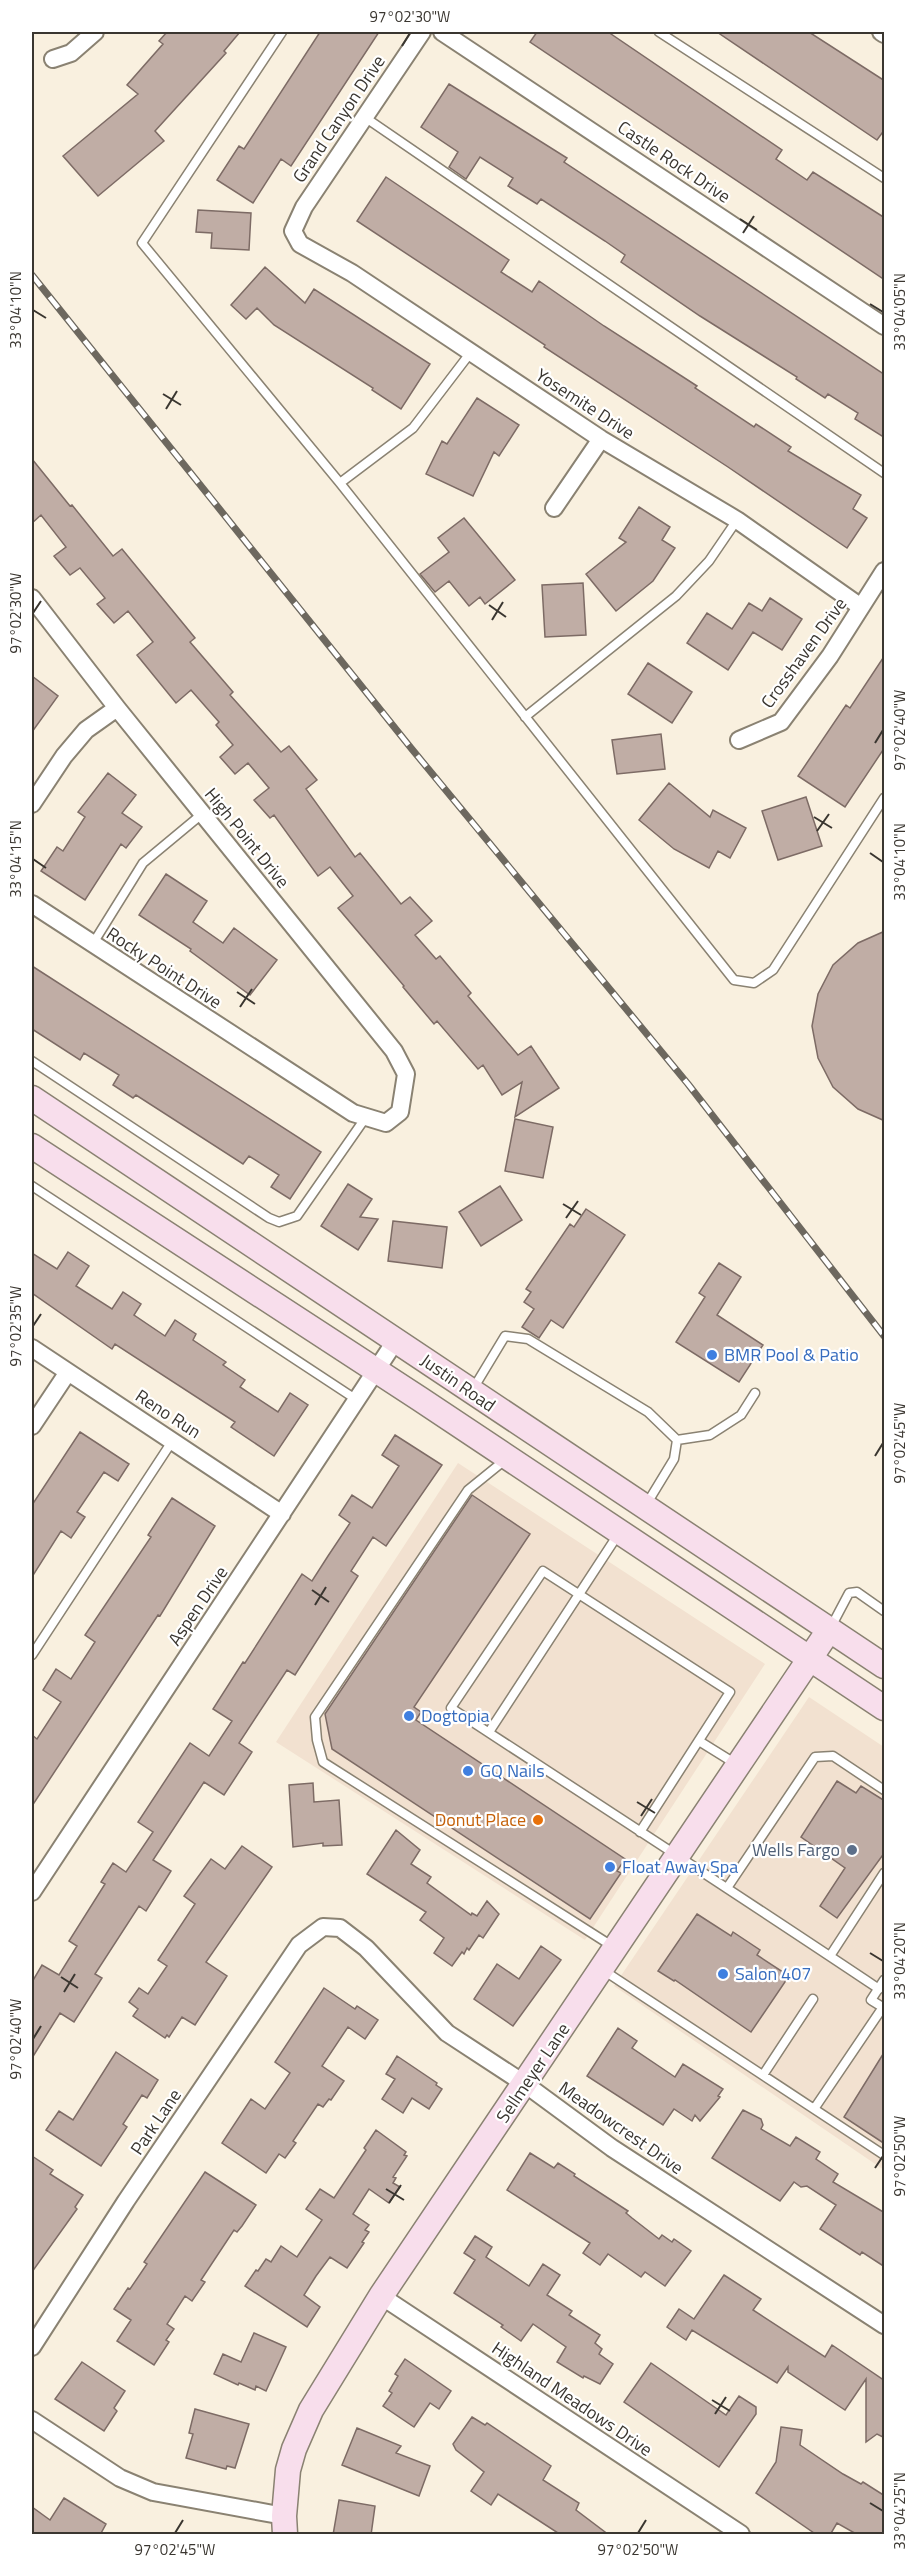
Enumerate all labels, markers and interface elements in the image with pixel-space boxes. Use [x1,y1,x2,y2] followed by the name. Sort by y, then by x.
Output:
[370,5,450,28] text: 97°02'30"W
[286,49,391,188] street label: Grand Canyon Drive
[612,114,736,209] street label: Castle Rock Drive
[4,271,27,349] text: 33°04'10"N
[888,273,911,351] text: 33°04'05"N
[530,361,640,446] street label: Yosemite Drive
[4,573,27,653] text: 97°02'30"W
[754,592,853,714] street label: Crosshaven Drive
[888,690,911,770] text: 97°02'40"W
[198,782,296,894] street label: High Point Drive
[4,820,27,898] text: 33°04'15"N
[888,823,911,901] text: 33°04'10"N
[101,920,227,1015] street label: Rocky Point Drive
[4,1286,27,1366] text: 97°02'35"W
[724,1341,859,1368] place label: BMR Pool & Patio
[415,1347,501,1418] street label: Justin Road
[705,1348,719,1362] marker: BMR Pool & Patio
[130,1382,206,1445] street label: Reno Run
[888,1403,911,1483] text: 97°02'45"W
[161,1561,234,1651] street label: Aspen Drive
[421,1702,490,1729] place label: Dogtopia
[402,1709,416,1723] marker: Dogtopia
[480,1757,545,1784] place label: GQ Nails
[461,1764,475,1778] marker: GQ Nails
[435,1806,526,1833] place label: Donut Place
[531,1813,545,1827] marker: Donut Place
[752,1836,840,1863] place label: Wells Fargo
[845,1843,859,1857] marker: Wells Fargo
[622,1853,738,1880] place label: Float Away Spa
[603,1860,617,1874] marker: Float Away Spa
[888,1922,911,2000] text: 33°04'20"N
[735,1960,811,1987] place label: Salon 407
[716,1967,730,1981] marker: Salon 407
[4,1999,27,2079] text: 97°02'40"W
[489,2017,576,2128] street label: Sellmeyer Lane
[553,2074,689,2181] street label: Meadowcrest Drive
[123,2083,188,2160] street label: Park Lane
[888,2116,911,2196] text: 97°02'50"W
[486,2335,658,2463] street label: Highland Meadows Drive
[888,2472,911,2550] text: 33°04'25"N
[135,2538,215,2561] text: 97°02'45"W
[598,2538,678,2561] text: 97°02'50"W

